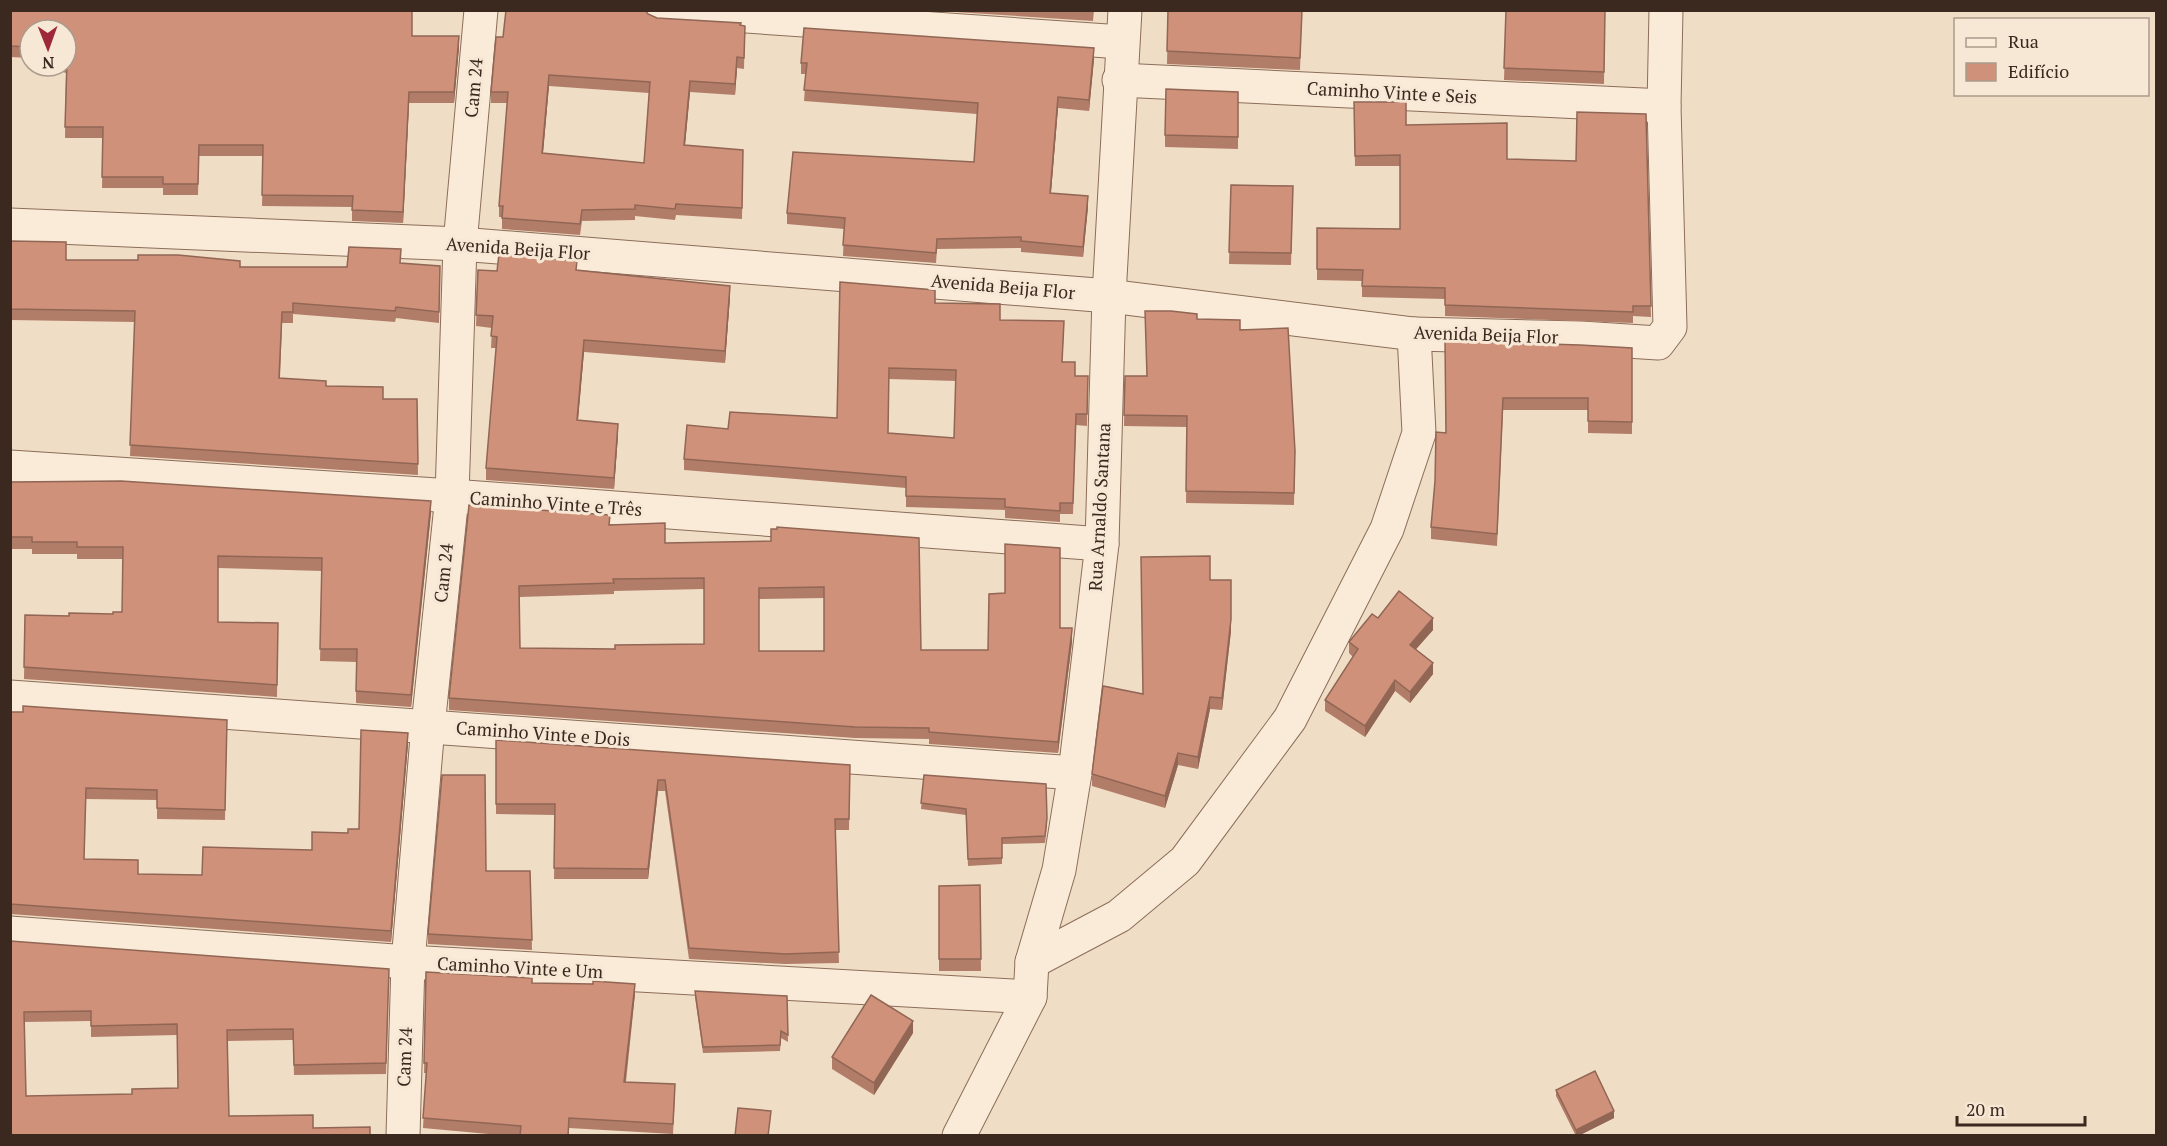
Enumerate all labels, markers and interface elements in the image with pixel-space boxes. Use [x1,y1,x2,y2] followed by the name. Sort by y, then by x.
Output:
[18,18,78,78] north arrow
[1954,18,2149,96] legend
[2008,29,2039,53] text: Rua
[42,52,55,74] text: N
[458,57,488,119] street label: Cam 24
[2008,59,2069,83] text: Edifício
[1306,76,1478,108] street label: Caminho Vinte e Seis
[445,231,591,265] street label: Avenida Beija Flor
[930,268,1076,304] street label: Avenida Beija Flor
[1413,319,1559,349] street label: Avenida Beija Flor
[1083,422,1115,592] street label: Rua Arnaldo Santana
[469,485,643,521] street label: Caminho Vinte e Três
[428,542,458,604] street label: Cam 24
[455,715,631,751] street label: Caminho Vinte e Dois
[436,951,604,983] street label: Caminho Vinte e Um
[391,1026,417,1087] street label: Cam 24
[1957,1089,2084,1127] scale bar
[1966,1097,2006,1121] text: 20 m

